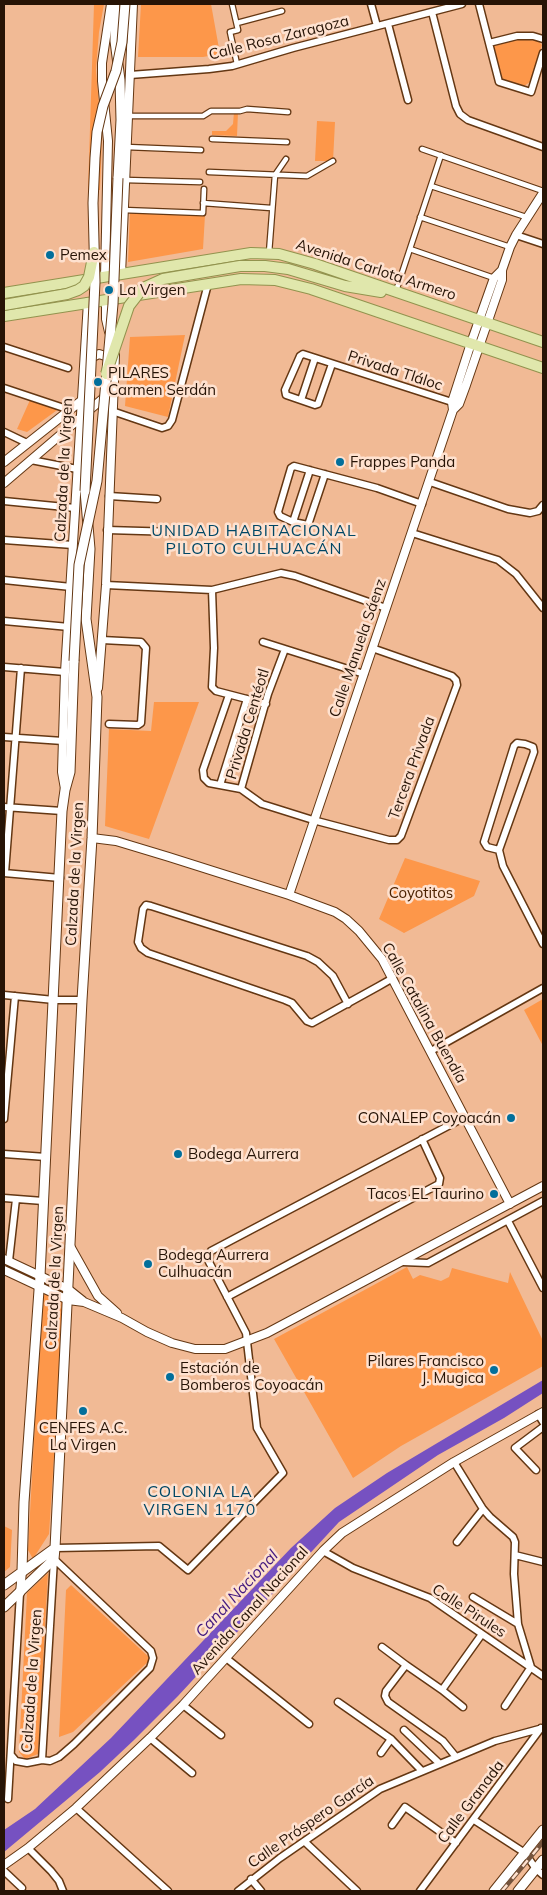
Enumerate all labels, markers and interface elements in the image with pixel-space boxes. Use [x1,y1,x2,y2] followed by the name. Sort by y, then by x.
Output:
[207,12,351,64] street label: Calle Rosa Zaragoza
[294,236,458,304] street label: Avenida Carlota Armero
[60,246,107,264] place label: Pemex
[44,249,56,261] marker: Pemex
[119,281,185,299] place label: La Virgen
[103,284,115,296] marker: La Virgen
[345,347,445,395] street label: Privada Tláloc
[108,364,216,399] place label: PILARES Carmen Serdán
[92,376,104,388] marker: PILARES Carmen Serdán
[51,398,77,542] street label: Calzada de la Virgen
[350,453,455,471] place label: Frappes Panda
[334,456,346,468] marker: Frappes Panda
[149,521,359,559] district label: UNIDAD HABITACIONAL PILOTO CULHUACÁN
[326,576,390,720] street label: Calle Manuela Sáenz
[223,667,273,781] street label: Privada Centéotl
[385,714,439,822] street label: Tercera Privada
[62,802,88,946] street label: Calzada de la Virgen
[389,884,453,902] park label: Coyotitos
[378,940,470,1086] street label: Calle Catalina Buendía
[358,1109,501,1127] place label: CONALEP Coyoacán
[505,1112,517,1124] marker: CONALEP Coyoacán
[188,1145,299,1163] place label: Bodega Aurrera
[172,1148,184,1160] marker: Bodega Aurrera
[367,1185,484,1203] place label: Tacos EL Taurino
[488,1188,500,1200] marker: Tacos EL Taurino
[42,1206,68,1350] street label: Calzada de la Virgen
[158,1246,269,1281] place label: Bodega Aurrera Culhuacán
[142,1258,154,1270] marker: Bodega Aurrera Culhuacán
[368,1352,484,1387] place label: Pilares Francisco J. Mugica
[180,1359,323,1394] place label: Estación de Bomberos Coyoacán
[488,1364,500,1376] marker: Pilares Francisco J. Mugica
[164,1371,176,1383] marker: Estación de Bomberos Coyoacán
[77,1405,89,1417] marker: CENFES A.C. La Virgen
[39,1419,127,1454] place label: CENFES A.C. La Virgen
[142,1482,258,1520] district label: COLONIA LA VIRGEN 1170
[188,1543,312,1679] street label: Avenida Canal Nacional
[192,1546,282,1642] water label: Canal Nacional
[429,1580,509,1642] street label: Calle Pirules
[18,1608,46,1754] street label: Calzada de la Virgen
[434,1757,508,1847] street label: Calle Granada
[245,1772,377,1872] street label: Calle Próspero García

